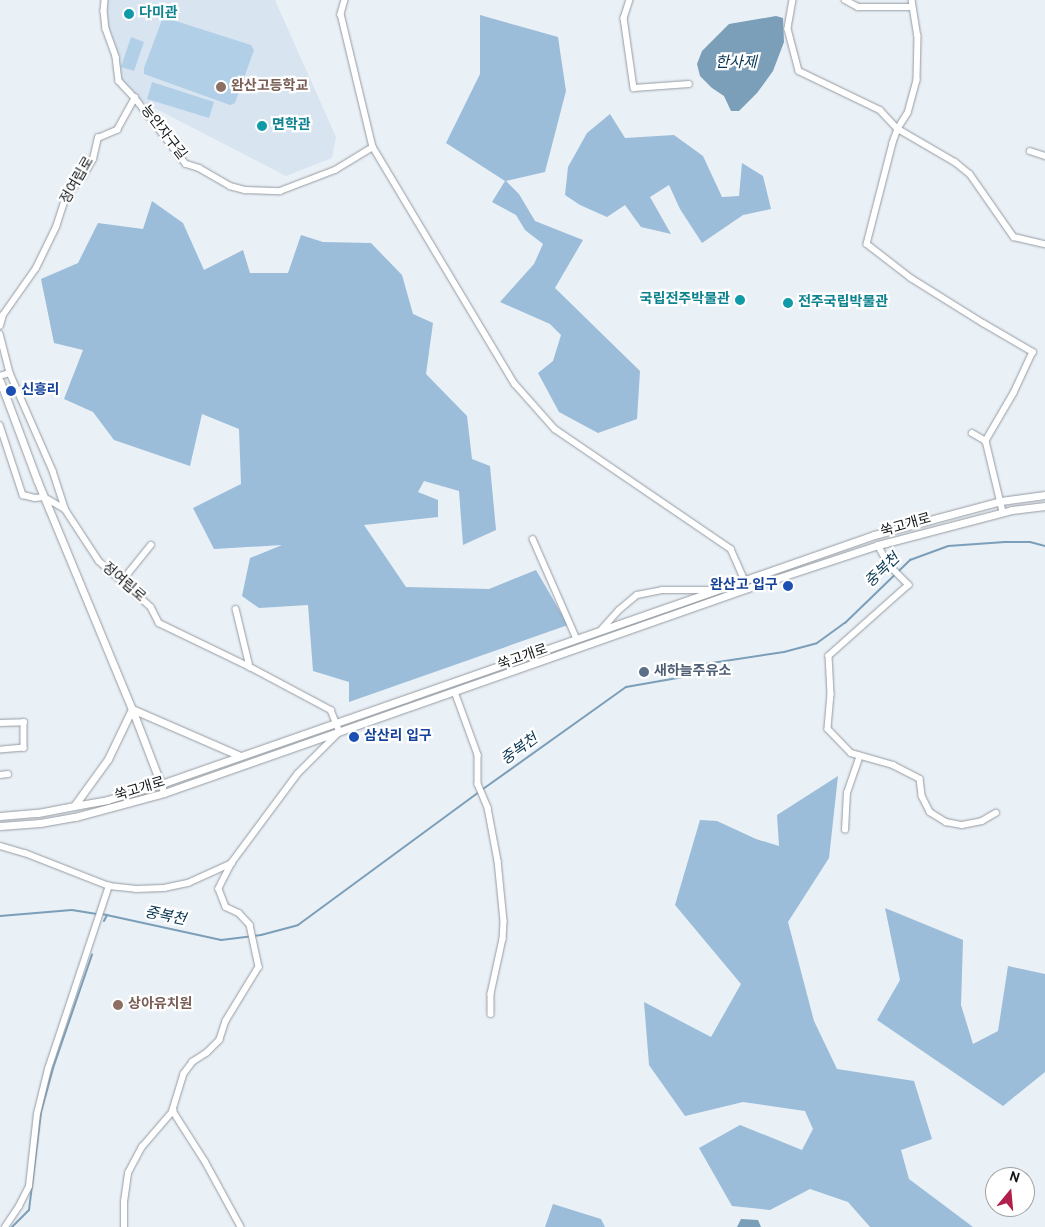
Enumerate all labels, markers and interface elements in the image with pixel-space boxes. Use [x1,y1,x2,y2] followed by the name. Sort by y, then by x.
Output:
[139,6,178,22] place label: 다미관
[123,8,135,20] marker: 다미관
[715,55,757,73] water label: 한사제
[231,79,308,95] place label: 완산고등학교
[215,81,227,93] marker: 완산고등학교
[137,102,189,164] street label: 능안자구길
[272,118,311,134] place label: 면학관
[256,120,268,132] marker: 면학관
[58,154,98,208] street label: 정여립로
[640,292,730,308] place label: 국립전주박물관
[734,294,746,306] marker: 국립전주박물관
[798,295,888,311] place label: 전주국립박물관
[782,297,794,309] marker: 전주국립박물관
[21,383,60,399] place label: 신흥리
[5,385,17,397] marker: 신흥리
[879,511,933,541] street label: 쑥고개로
[862,550,904,592] water label: 중복천
[98,560,148,606] street label: 정여립로
[710,578,778,594] place label: 완산고 입구
[782,580,794,592] marker: 완산고 입구
[496,642,550,674] street label: 쑥고개로
[654,664,731,680] place label: 새하늘주유소
[638,666,650,678] marker: 새하늘주유소
[364,729,432,745] place label: 삼산리 입구
[348,731,360,743] marker: 삼산리 입구
[498,731,542,769] water label: 중복천
[113,774,167,806] street label: 쑥고개로
[143,904,187,930] water label: 중복천
[128,997,192,1013] place label: 상아유치원
[112,999,124,1011] marker: 상아유치원
[985,1167,1035,1217] north arrow
[1007,1169,1022,1188] text: N

